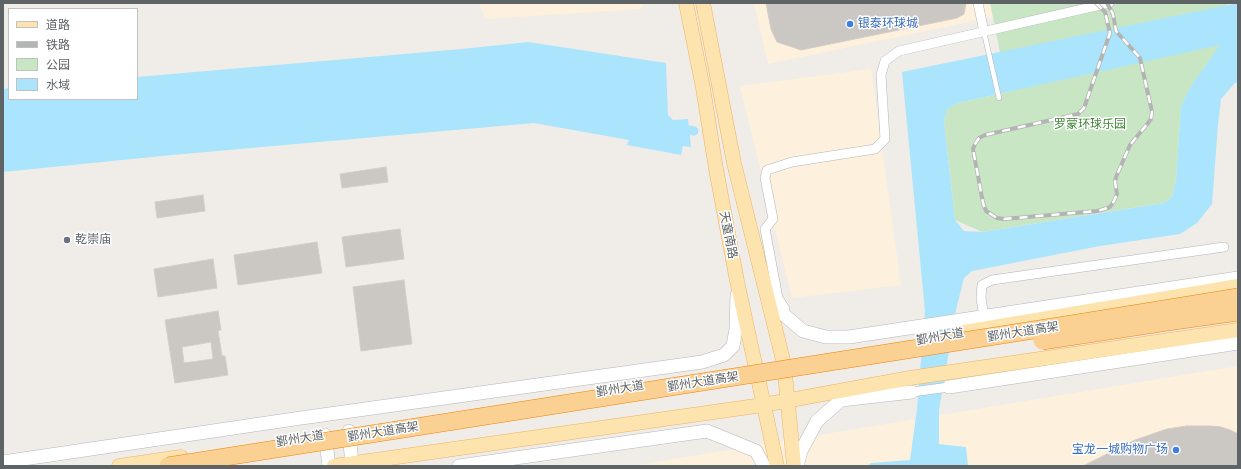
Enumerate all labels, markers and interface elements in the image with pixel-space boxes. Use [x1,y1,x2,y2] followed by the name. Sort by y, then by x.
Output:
[8,8,138,100] legend
[46,16,70,33] text: 道路
[858,17,918,31] place label: 银泰环球城
[845,19,855,29] marker: 银泰环球城
[46,36,70,53] text: 铁路
[46,56,70,73] text: 公园
[46,76,70,93] text: 水域
[1054,118,1126,132] park label: 罗蒙环球乐园
[716,210,740,260] street label: 天童南路
[75,233,111,247] place label: 乾崇庙
[62,235,72,245] marker: 乾崇庙
[986,319,1060,345] street label: 鄞州大道高架
[915,326,965,348] street label: 鄞州大道
[666,369,740,395] street label: 鄞州大道高架
[595,378,645,400] street label: 鄞州大道
[346,419,420,445] street label: 鄞州大道高架
[275,428,325,450] street label: 鄞州大道
[1072,443,1168,457] place label: 宝龙一城购物广场
[1171,445,1181,455] marker: 宝龙一城购物广场

